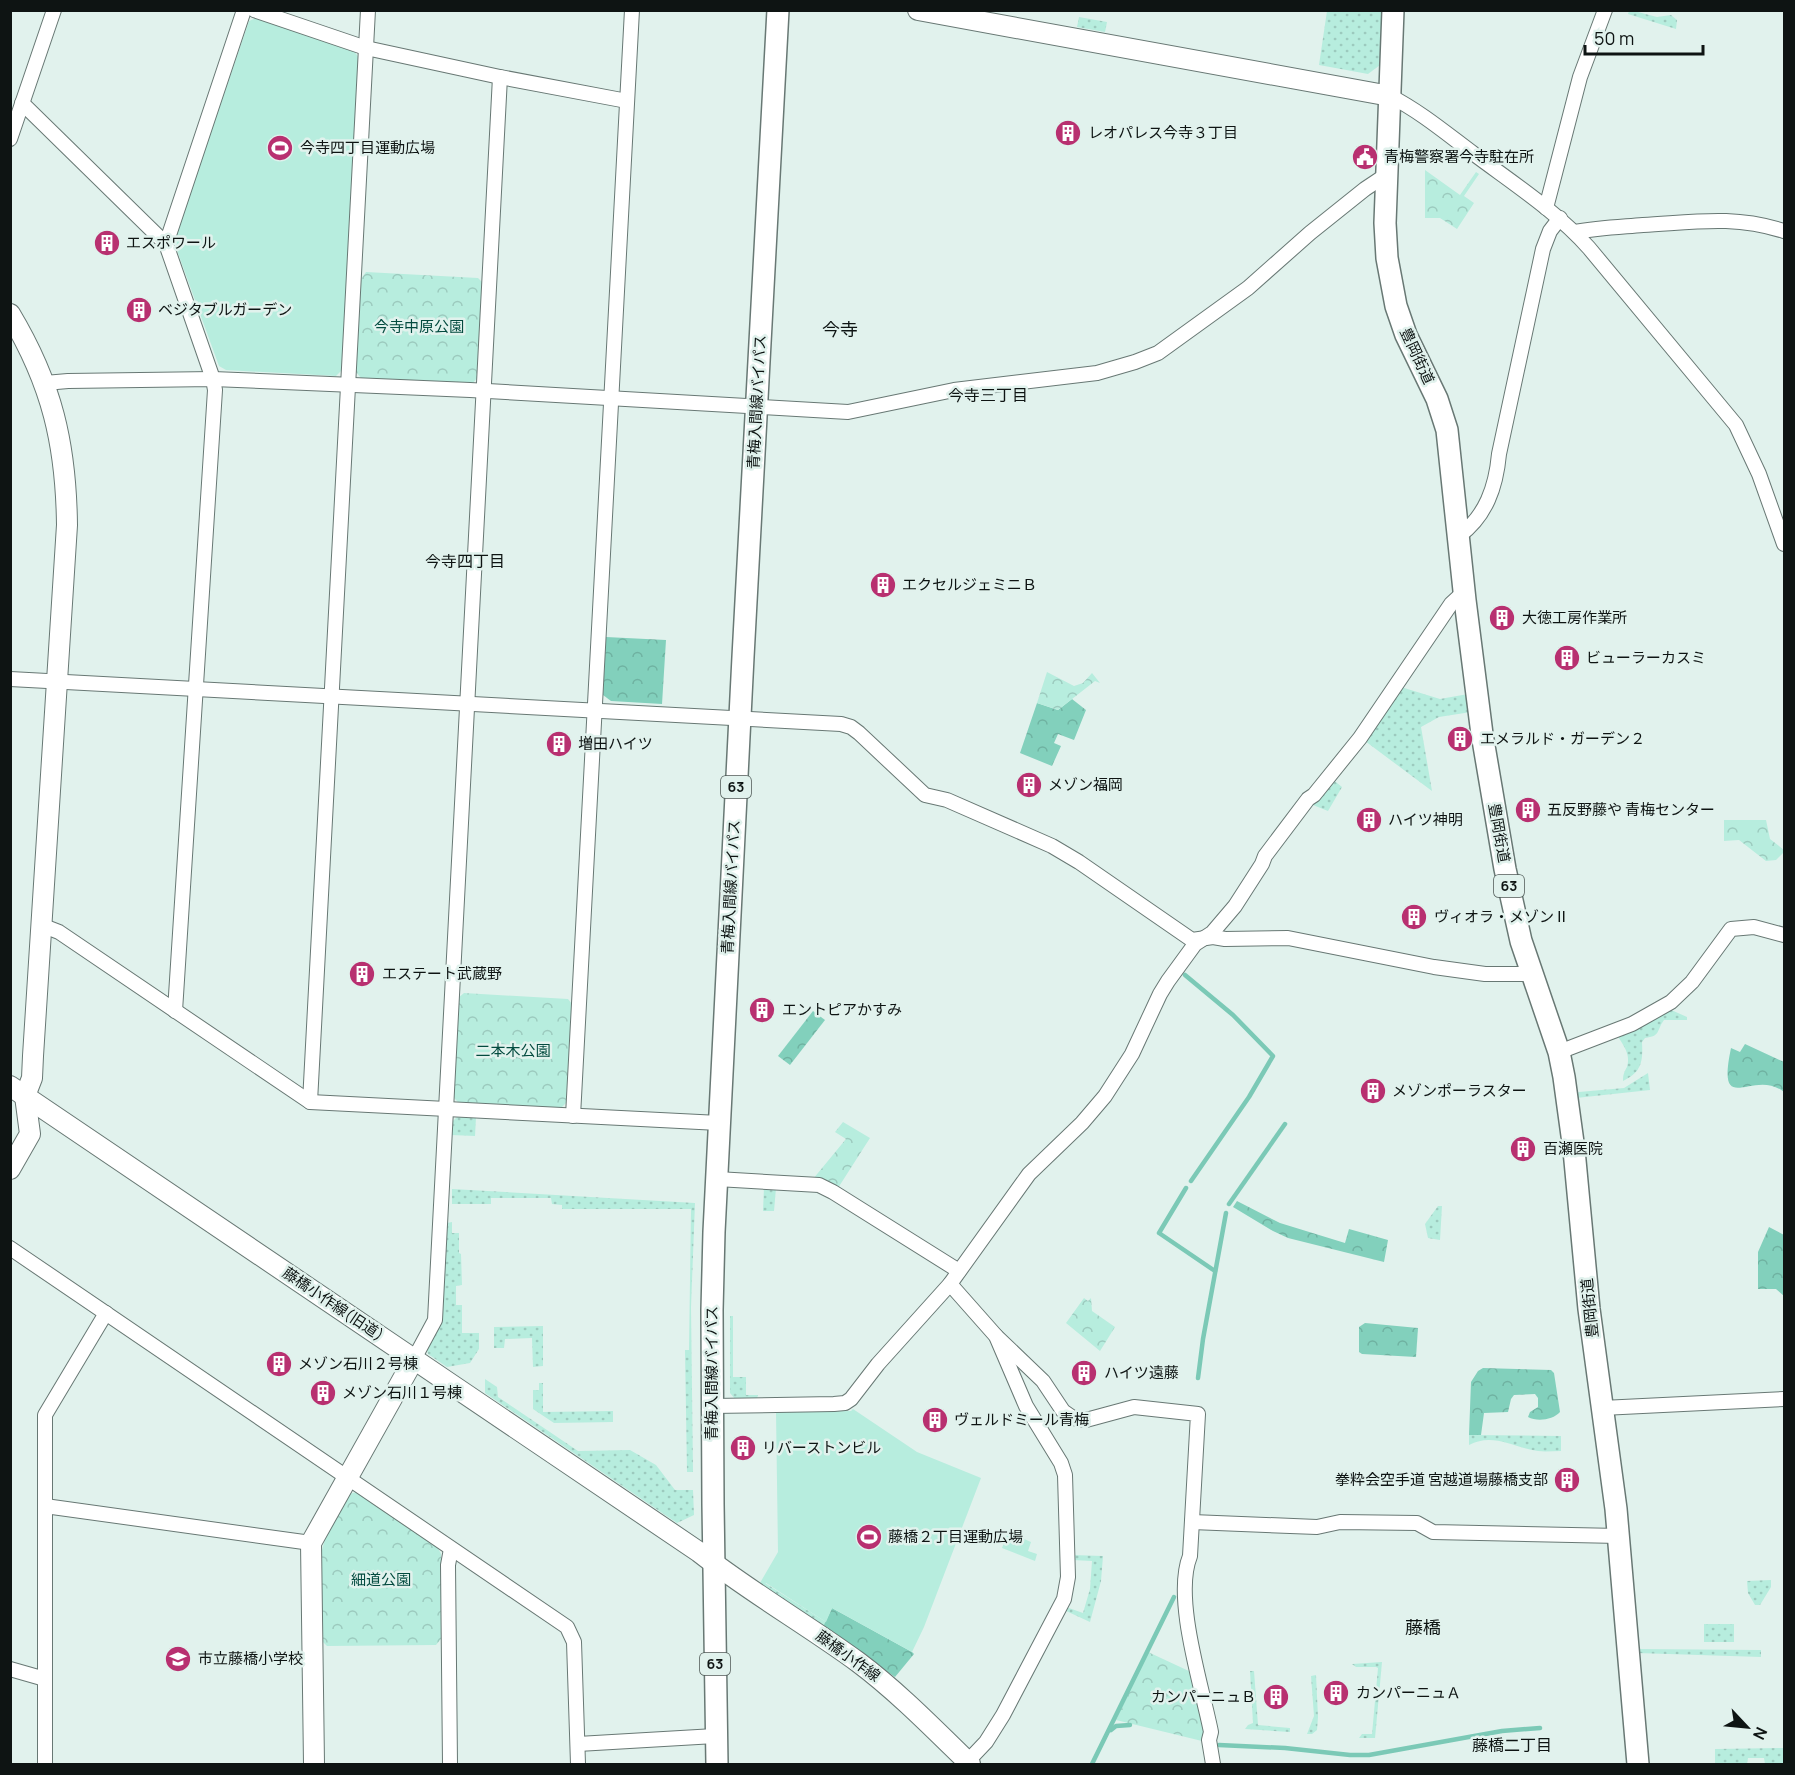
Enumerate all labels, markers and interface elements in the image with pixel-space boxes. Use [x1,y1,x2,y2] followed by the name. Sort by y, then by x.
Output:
[1585,18,1704,56] scale bar
[1594,26,1634,50] text: 50 m
[1053,118,1083,148] building icon: レオパレス今寺３丁目
[1088,122,1238,143] place label: レオパレス今寺３丁目
[265,133,295,163] sports icon: 今寺四丁目運動広場
[300,137,435,158] place label: 今寺四丁目運動広場
[1350,142,1380,172] public building icon: 青梅警察署今寺駐在所
[1384,146,1534,167] place label: 青梅警察署今寺駐在所
[92,228,122,258] building icon: エスポワール
[126,232,216,253] place label: エスポワール
[124,295,154,325] building icon: ベジタブルガーデン
[158,299,292,320] place label: ベジタブルガーデン
[374,316,464,337] park label: 今寺中原公園
[822,317,858,341] district label: 今寺
[1395,324,1440,387] street label: 豊岡街道
[742,334,771,470] street label: 青梅入間線バイパス
[948,384,1028,406] district label: 今寺三丁目
[425,550,505,572] district label: 今寺四丁目
[868,570,898,600] building icon: エクセルジェミニＢ
[902,574,1037,595] place label: エクセルジェミニＢ
[1487,603,1517,633] building icon: 大徳工房作業所
[1522,607,1627,628] place label: 大徳工房作業所
[1552,643,1582,673] building icon: ビューラーカスミ
[1586,647,1706,668] place label: ビューラーカスミ
[1445,724,1475,754] building icon: エメラルド・ガーデン２
[1480,728,1645,749] place label: エメラルド・ガーデン２
[544,729,574,759] building icon: 増田ハイツ
[578,733,653,754] place label: 増田ハイツ
[1014,770,1044,800] building icon: メゾン福岡
[1048,774,1123,795] place label: メゾン福岡
[721,776,751,798] road number: 63
[1513,795,1543,825] building icon: 五反野藤や 青梅センター
[1547,799,1715,820] place label: 五反野藤や 青梅センター
[1484,802,1515,864] street label: 豊岡街道
[1354,805,1384,835] building icon: ハイツ神明
[1388,809,1463,830] place label: ハイツ神明
[716,819,745,955] street label: 青梅入間線バイパス
[1494,875,1524,897] road number: 63
[1399,902,1429,932] building icon: ヴィオラ・メゾンⅡ
[1434,906,1569,927] place label: ヴィオラ・メゾンⅡ
[347,959,377,989] building icon: エステート武蔵野
[382,963,502,984] place label: エステート武蔵野
[747,995,777,1025] building icon: エントピアかすみ
[782,999,902,1020] place label: エントピアかすみ
[475,1040,551,1061] park label: 二本木公園
[1358,1076,1388,1106] building icon: メゾンポーラスター
[1392,1080,1527,1101] place label: メゾンポーラスター
[1508,1134,1538,1164] building icon: 百瀬医院
[1543,1138,1603,1159] place label: 百瀬医院
[279,1262,388,1345] street label: 藤橋小作線(旧道)
[1576,1277,1603,1339] street label: 豊岡街道
[701,1306,722,1440] street label: 青梅入間線バイパス
[264,1349,294,1379] building icon: メゾン石川２号棟
[298,1353,418,1374] place label: メゾン石川２号棟
[1069,1358,1099,1388] building icon: ハイツ遠藤
[1104,1362,1179,1383] place label: ハイツ遠藤
[308,1378,338,1408] building icon: メゾン石川１号棟
[342,1382,462,1403] place label: メゾン石川１号棟
[920,1405,950,1435] building icon: ヴェルドミール青梅
[954,1409,1089,1430] place label: ヴェルドミール青梅
[728,1433,758,1463] building icon: リバーストンビル
[762,1437,881,1458] place label: リバーストンビル
[1552,1465,1582,1495] building icon: 拳粋会空手道 宮越道場藤橋支部
[1335,1469,1548,1490] place label: 拳粋会空手道 宮越道場藤橋支部
[854,1522,884,1552] sports icon: 藤橋２丁目運動広場
[888,1526,1023,1547] place label: 藤橋２丁目運動広場
[351,1569,411,1590] park label: 細道公園
[1405,1615,1441,1639] district label: 藤橋
[812,1625,885,1686] street label: 藤橋小作線
[163,1644,193,1674] school or university icon: 市立藤橋小学校
[198,1648,303,1669] place label: 市立藤橋小学校
[700,1653,730,1675] road number: 63
[1321,1678,1351,1708] building icon: カンパーニュＡ
[1261,1682,1291,1712] building icon: カンパーニュＢ
[1356,1682,1461,1703] place label: カンパーニュＡ
[1151,1686,1256,1707] place label: カンパーニュＢ
[1717,1697,1777,1757] north arrow
[1748,1724,1773,1744] text: N
[1472,1734,1552,1756] district label: 藤橋二丁目

